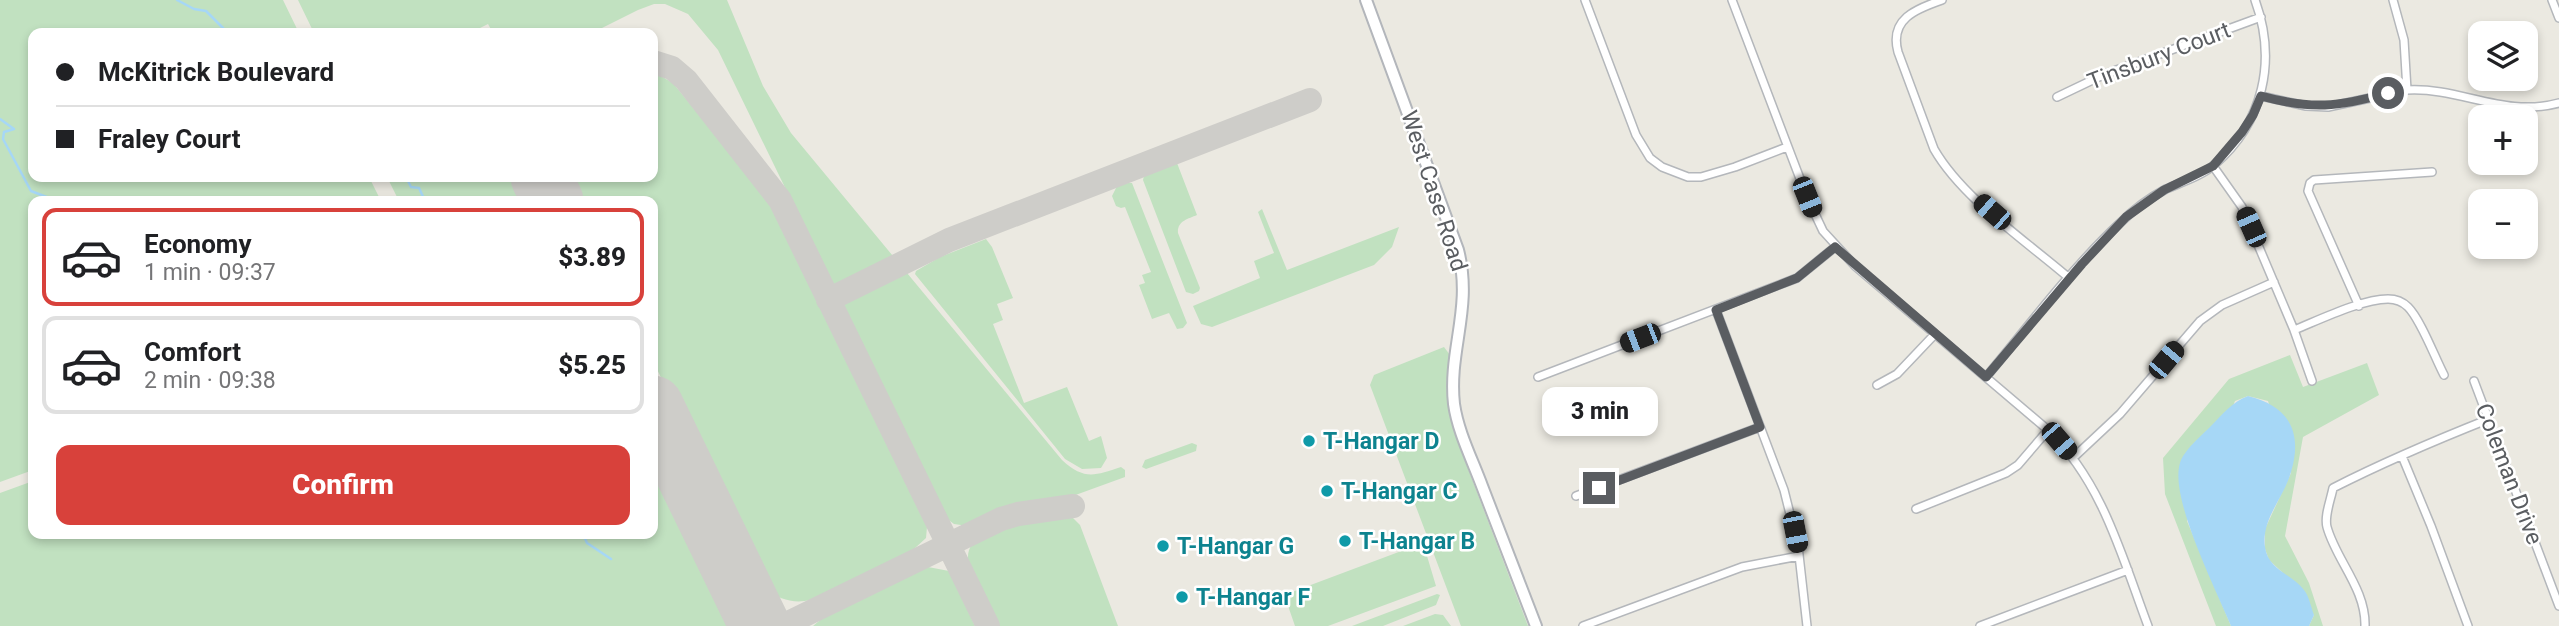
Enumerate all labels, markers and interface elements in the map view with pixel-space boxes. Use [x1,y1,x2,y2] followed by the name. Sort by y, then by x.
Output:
[2084,16,2234,96] street label: Tinsbury Court
[2468,21,2538,259] map controls
[2468,21,2538,91] button: layers
[98,57,334,87] text: McKitrick Boulevard
[2372,77,2404,109] route start
[2468,105,2538,175] button: +
[1395,107,1473,275] street label: West Case Road
[98,124,240,154] text: Fraley Court
[1790,174,1825,220] car
[2468,189,2538,259] button: −
[1970,190,2015,234] car
[2233,204,2270,250] car
[60,226,123,289] icon: car
[144,229,251,259] text: Economy
[558,242,626,272] text: $3.89
[144,259,276,286] text: 1 min · 09:37
[1617,321,1664,355] car
[60,334,123,397] icon: car
[144,337,241,367] text: Comfort
[2145,337,2188,383] car
[558,350,626,380] text: $5.25
[144,367,276,394] text: 2 min · 09:38
[1541,386,1657,435] callout: 3 min
[1571,398,1629,425] text: 3 min
[2470,400,2548,548] street label: Coleman Drive
[2038,418,2081,464] car
[1323,428,1439,455] place label: T-Hangar D
[1301,433,1317,449] marker: T-Hangar D
[56,445,630,525] button: Confirm
[1583,472,1615,504] route end
[1341,478,1457,505] place label: T-Hangar C
[1319,483,1335,499] marker: T-Hangar C
[1781,509,1810,555] car
[1359,528,1475,555] place label: T-Hangar B
[1177,533,1294,560] place label: T-Hangar G
[1337,533,1353,549] marker: T-Hangar B
[1155,538,1171,554] marker: T-Hangar G
[1196,584,1310,611] place label: T-Hangar F
[1174,589,1190,605] marker: T-Hangar F

